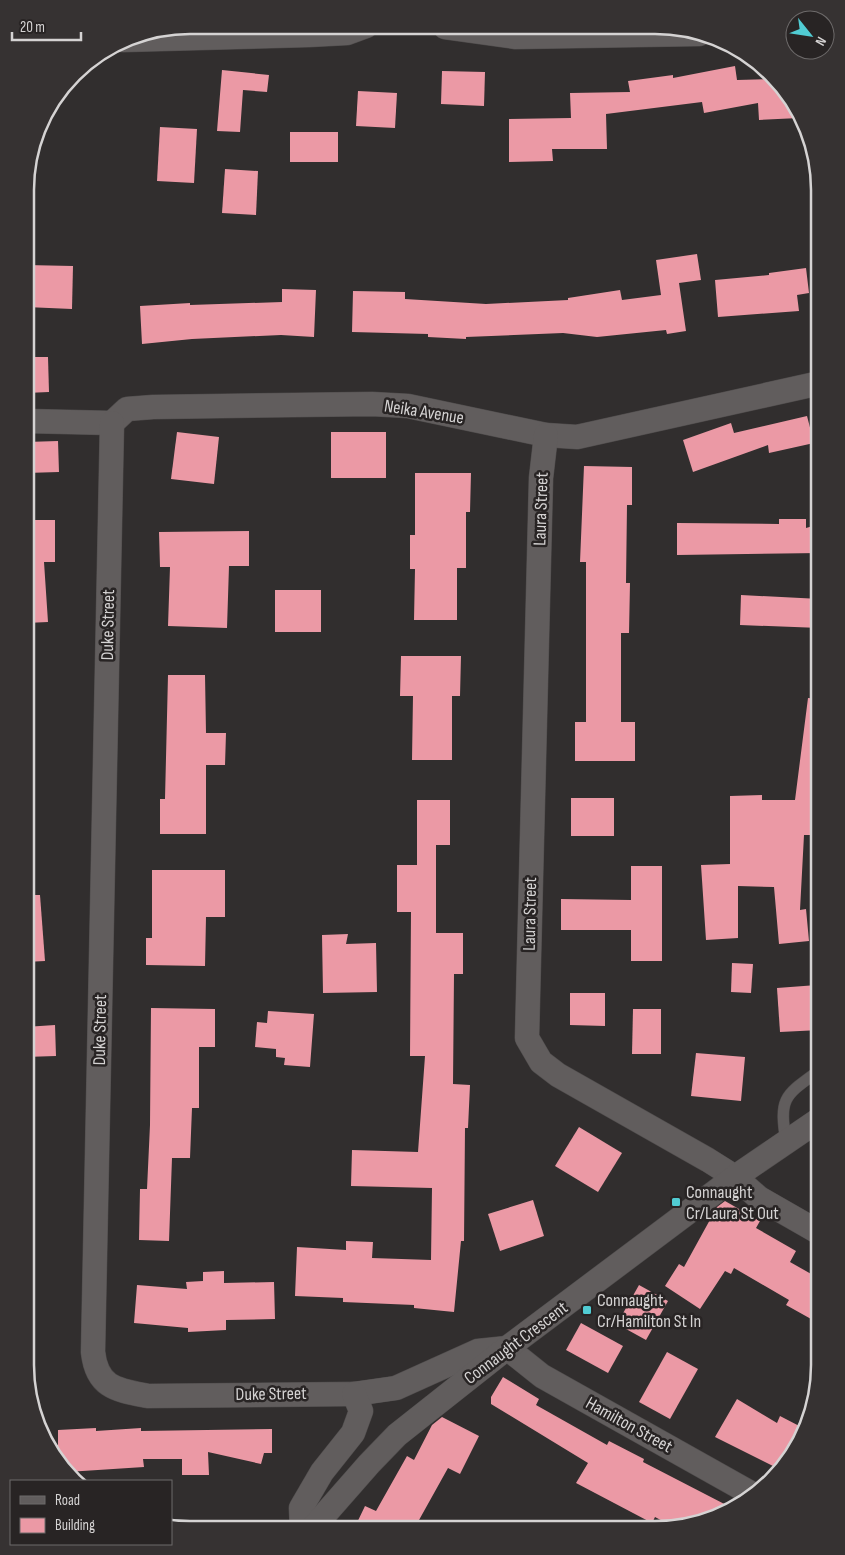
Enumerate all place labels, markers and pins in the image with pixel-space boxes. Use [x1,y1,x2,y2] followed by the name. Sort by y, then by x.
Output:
[686,1182,779,1224] place label: Connaught Cr/Laura St Out
[670,1196,682,1208] marker: Connaught Cr/Laura St Out
[597,1290,701,1332] place label: Connaught Cr/Hamilton St In
[581,1304,593,1316] marker: Connaught Cr/Hamilton St In

